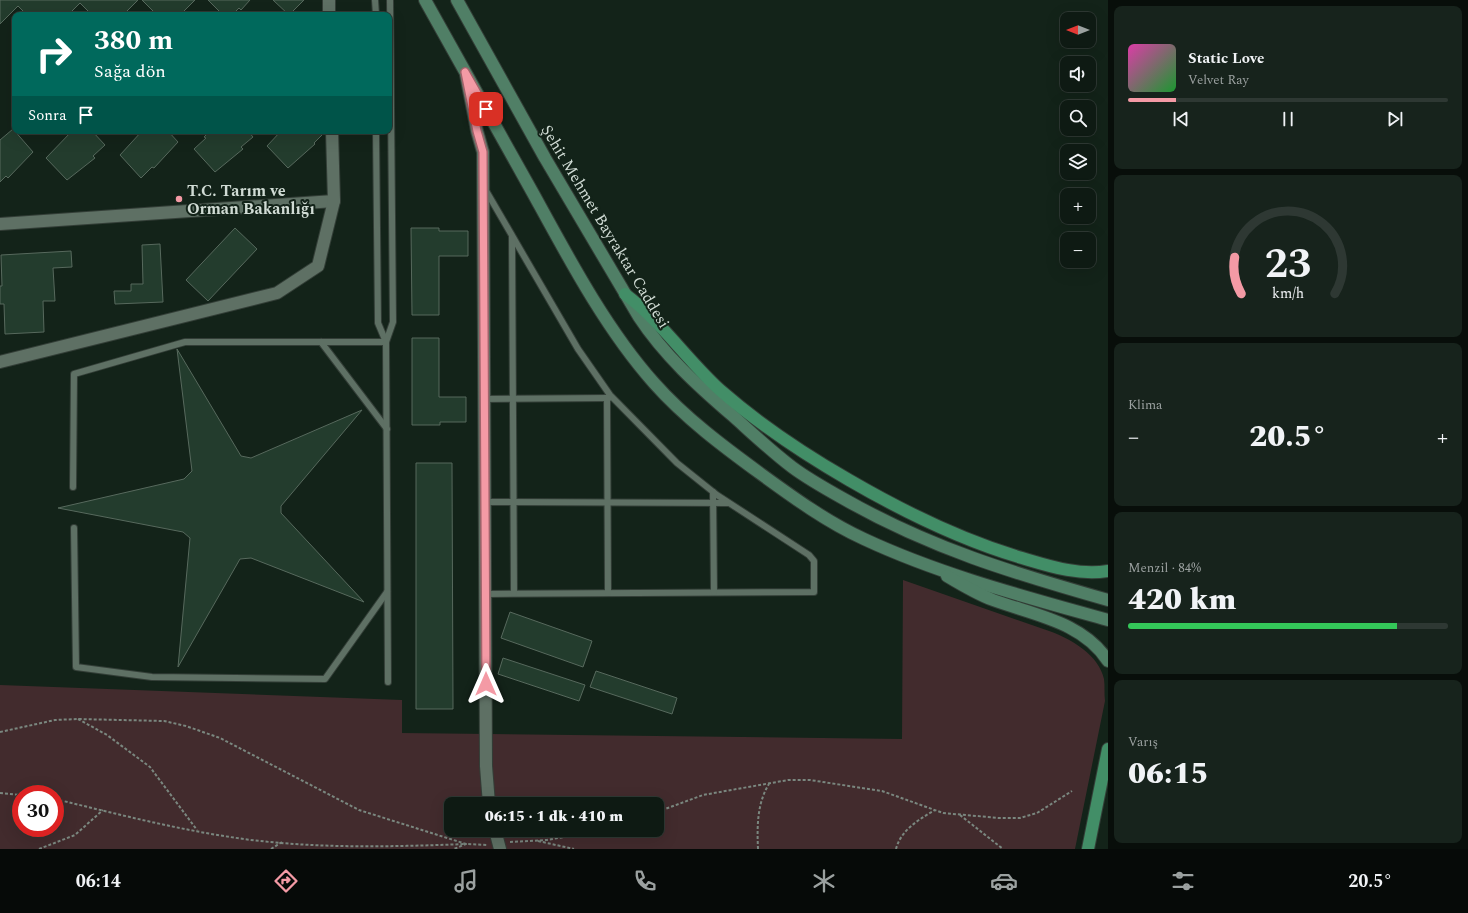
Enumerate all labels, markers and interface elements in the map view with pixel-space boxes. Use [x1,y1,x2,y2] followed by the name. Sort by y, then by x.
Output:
[1060,12,1096,48] north arrow
[1060,12,1096,268] map controls
[94,19,173,62] text: 380 m
[28,28,80,80] icon: right
[1188,47,1264,70] text: Static Love
[1060,56,1096,92] button: sound
[94,58,166,85] text: Sağa dön
[1188,70,1249,90] text: Velvet Ray
[469,92,503,126] pin
[475,98,497,120] icon: arrive
[1060,100,1096,136] button: search
[28,104,67,127] text: Sonra
[75,104,97,126] icon: arrive
[1170,108,1192,130] icon: previous
[1277,108,1299,130] icon: pause
[1384,108,1406,130] icon: next
[535,120,676,333] street label: Şehit Mehmet Bayraktar Caddesi
[1060,144,1096,180] button: layers
[187,179,315,221] place label: T.C. Tarım ve Orman Bakanlığı
[1060,188,1096,224] button: +
[174,194,184,204] marker: T.C. Tarım ve Orman Bakanlığı
[1060,232,1096,268] button: −
[1265,233,1311,296] text: 23
[1272,282,1304,304] text: km/h
[1128,395,1162,415] text: Klima
[1249,414,1327,460] text: 20.5°
[1128,421,1139,454] text: −
[1437,421,1448,454] text: +
[1128,558,1201,578] text: Menzil · 84%
[1128,577,1236,623] text: 420 km
[465,663,507,705] position arrow
[1128,732,1158,752] text: Varış
[1128,751,1208,797] text: 06:15
[12,785,64,837] speed limit sign: 30
[485,805,623,828] text: 06:15 · 1 dk · 410 m
[272,867,300,895] icon: directions
[452,867,480,895] icon: music
[631,867,659,895] icon: phone
[810,867,838,895] icon: climate
[990,867,1018,895] icon: car
[1169,867,1197,895] icon: filters
[76,868,121,895] text: 06:14
[1348,868,1392,895] text: 20.5°

